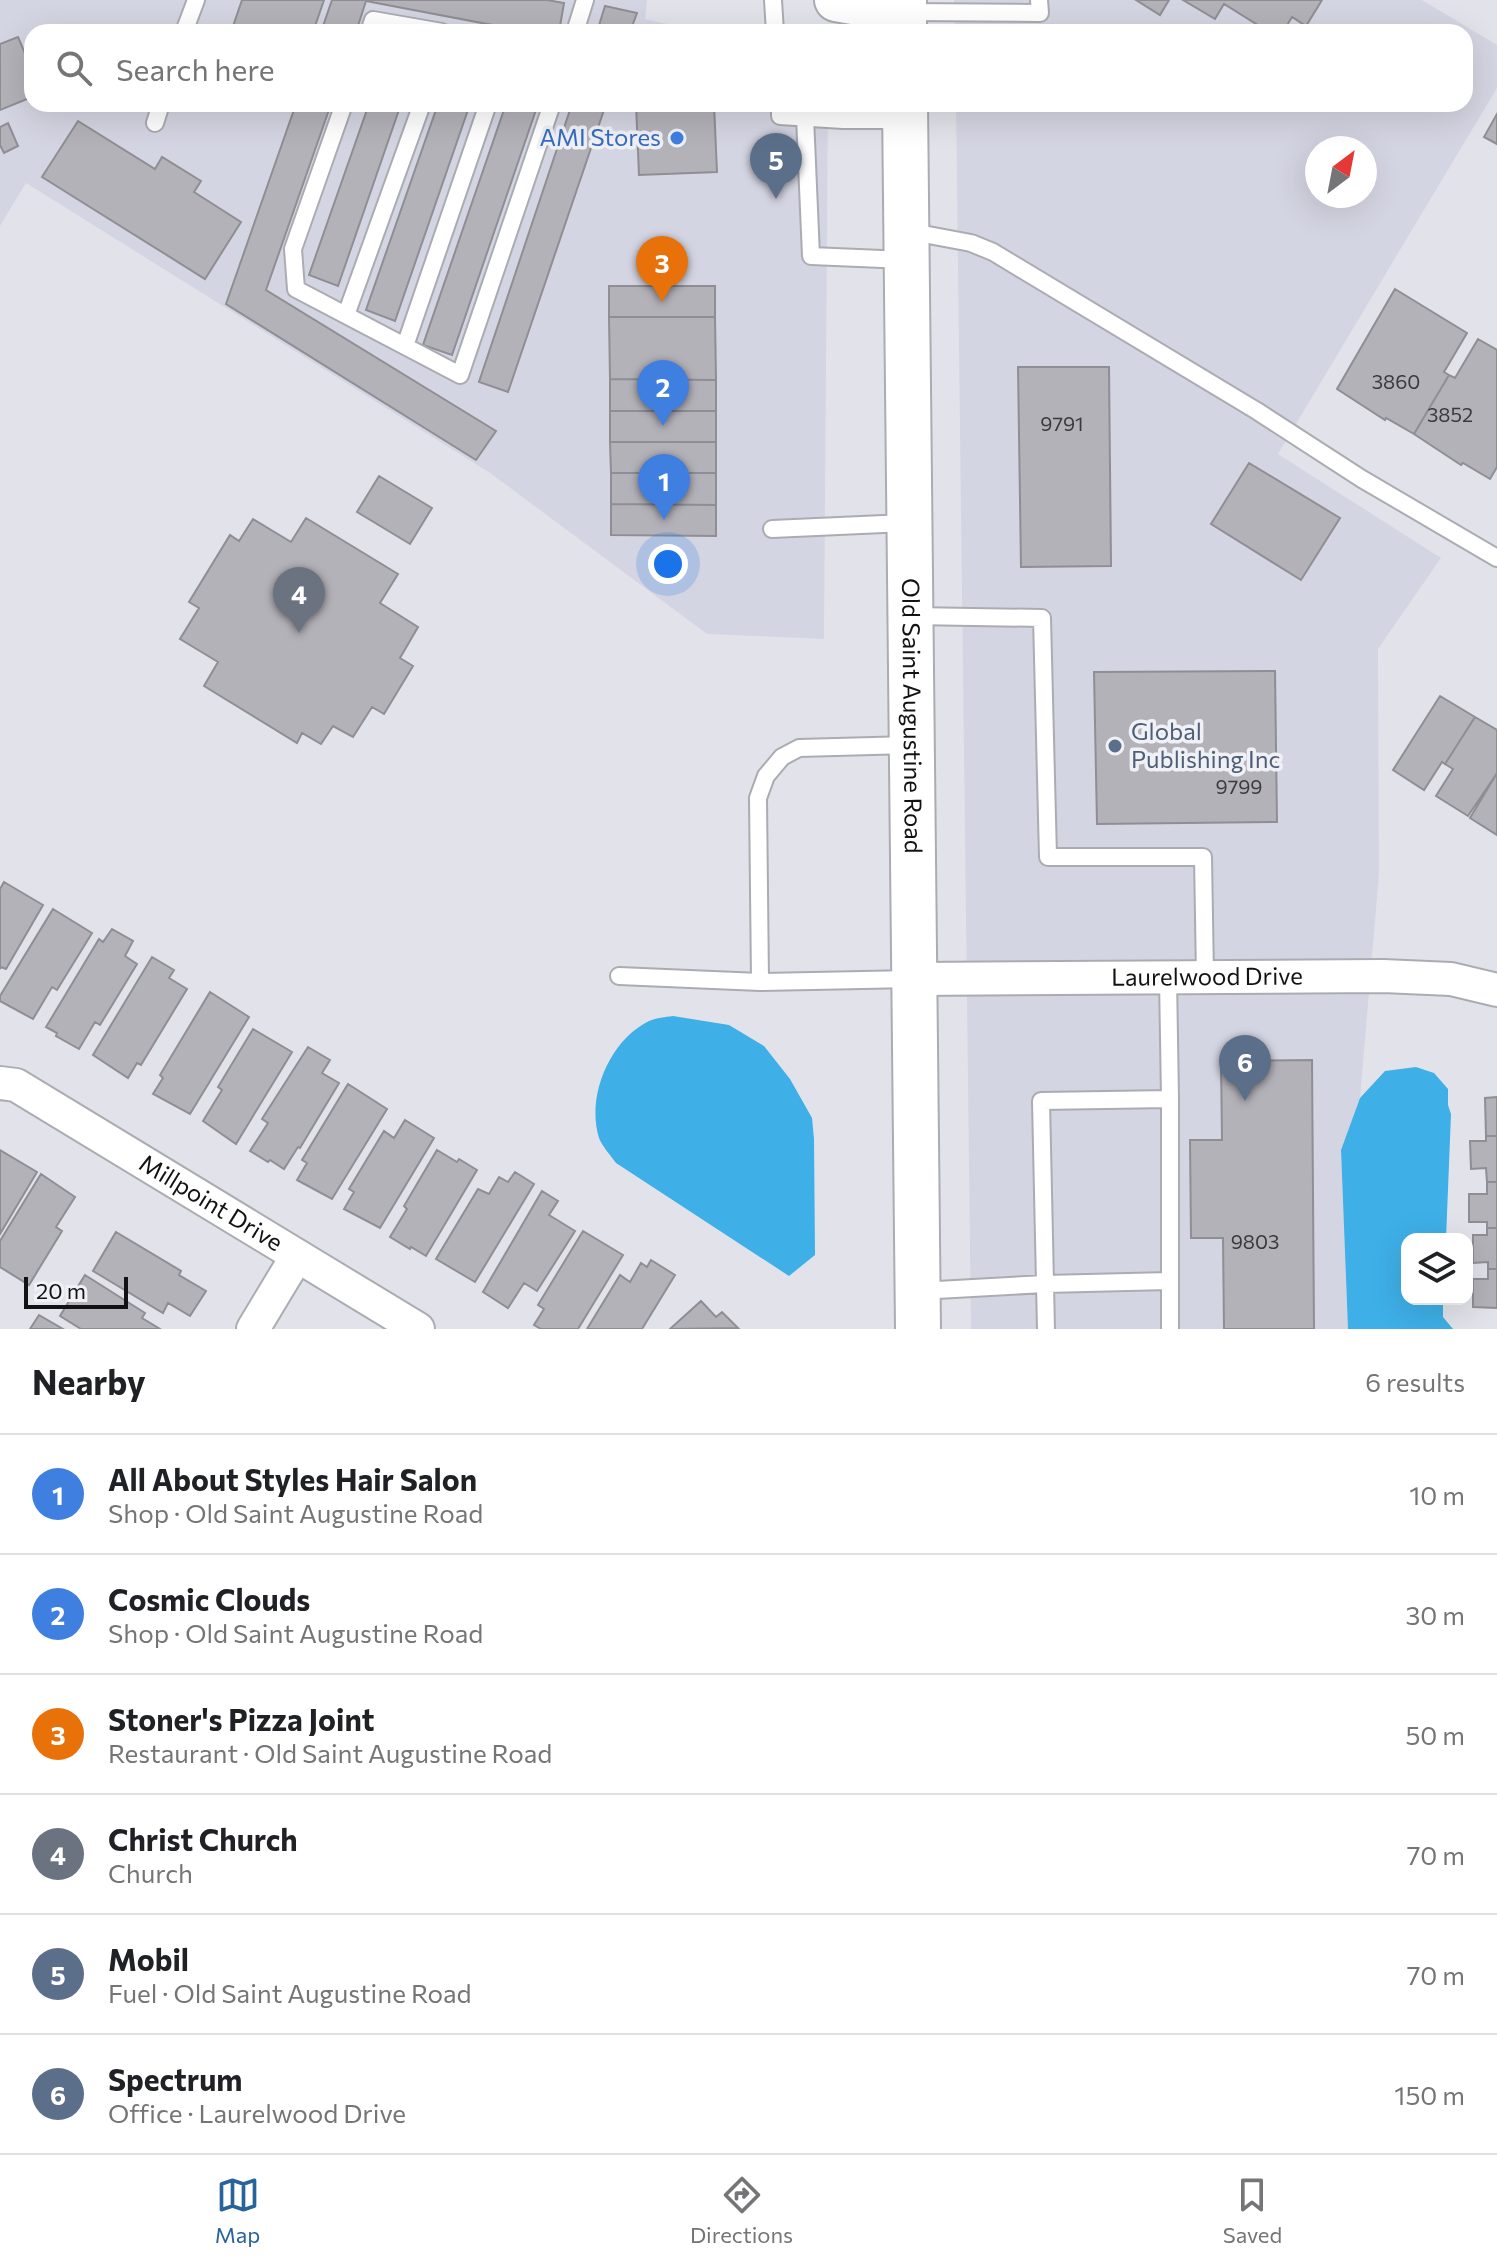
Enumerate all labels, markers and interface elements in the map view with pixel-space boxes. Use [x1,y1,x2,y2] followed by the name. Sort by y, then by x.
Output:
[24,24,1473,112] search box
[52,46,96,90] icon: search
[116,50,275,87] text: Search here
[540,122,661,151] place label: AMI Stores
[668,129,686,147] marker: AMI Stores
[750,133,802,199] pin: 5
[1305,136,1377,208] north arrow
[636,236,688,302] pin: 3
[637,360,689,426] pin: 2
[1372,369,1420,393] house number: 3860
[1427,402,1473,426] house number: 3852
[1040,411,1084,435] house number: 9791
[638,454,690,520] pin: 1
[648,544,688,584] your location
[273,567,325,633] pin: 4
[897,578,929,854] street label: Old Saint Augustine Road
[1131,716,1280,773] place label: Global Publishing Inc
[1106,737,1124,755] marker: Global Publishing Inc
[1216,774,1262,798] house number: 9799
[1111,961,1303,991] street label: Laurelwood Drive
[1219,1035,1271,1101] pin: 6
[135,1147,288,1256] street label: Millpoint Drive
[1231,1229,1279,1253] house number: 9803
[1401,1233,1473,1305] map controls
[1401,1233,1473,1305] button: layers
[24,1273,128,1309] scale bar
[36,1277,86,1304] text: 20 m
[32,1360,146,1402] text: Nearby
[1365,1366,1465,1397] text: 6 results
[108,1460,477,1497] text: All About Styles Hair Salon
[52,1479,64,1510] text: 1
[1409,1479,1465,1510] text: 10 m
[108,1497,483,1528] text: Shop · Old Saint Augustine Road
[108,1580,310,1617] text: Cosmic Clouds
[51,1599,65,1630] text: 2
[1406,1599,1465,1630] text: 30 m
[108,1617,483,1648] text: Shop · Old Saint Augustine Road
[108,1700,374,1737] text: Stoner's Pizza Joint
[50,1719,66,1750] text: 3
[1405,1719,1465,1750] text: 50 m
[108,1737,552,1768] text: Restaurant · Old Saint Augustine Road
[108,1820,298,1857] text: Christ Church
[50,1839,66,1870] text: 4
[1407,1839,1465,1870] text: 70 m
[108,1857,193,1888] text: Church
[108,1940,189,1977] text: Mobil
[50,1959,66,1990] text: 5
[1407,1959,1465,1990] text: 70 m
[108,1977,472,2008] text: Fuel · Old Saint Augustine Road
[108,2060,242,2097] text: Spectrum
[50,2079,66,2110] text: 6
[1394,2079,1465,2110] text: 150 m
[108,2097,406,2128] text: Office · Laurelwood Drive
[215,2173,260,2248] tab: Map
[690,2173,793,2248] tab: Directions
[1223,2173,1282,2248] tab: Saved

